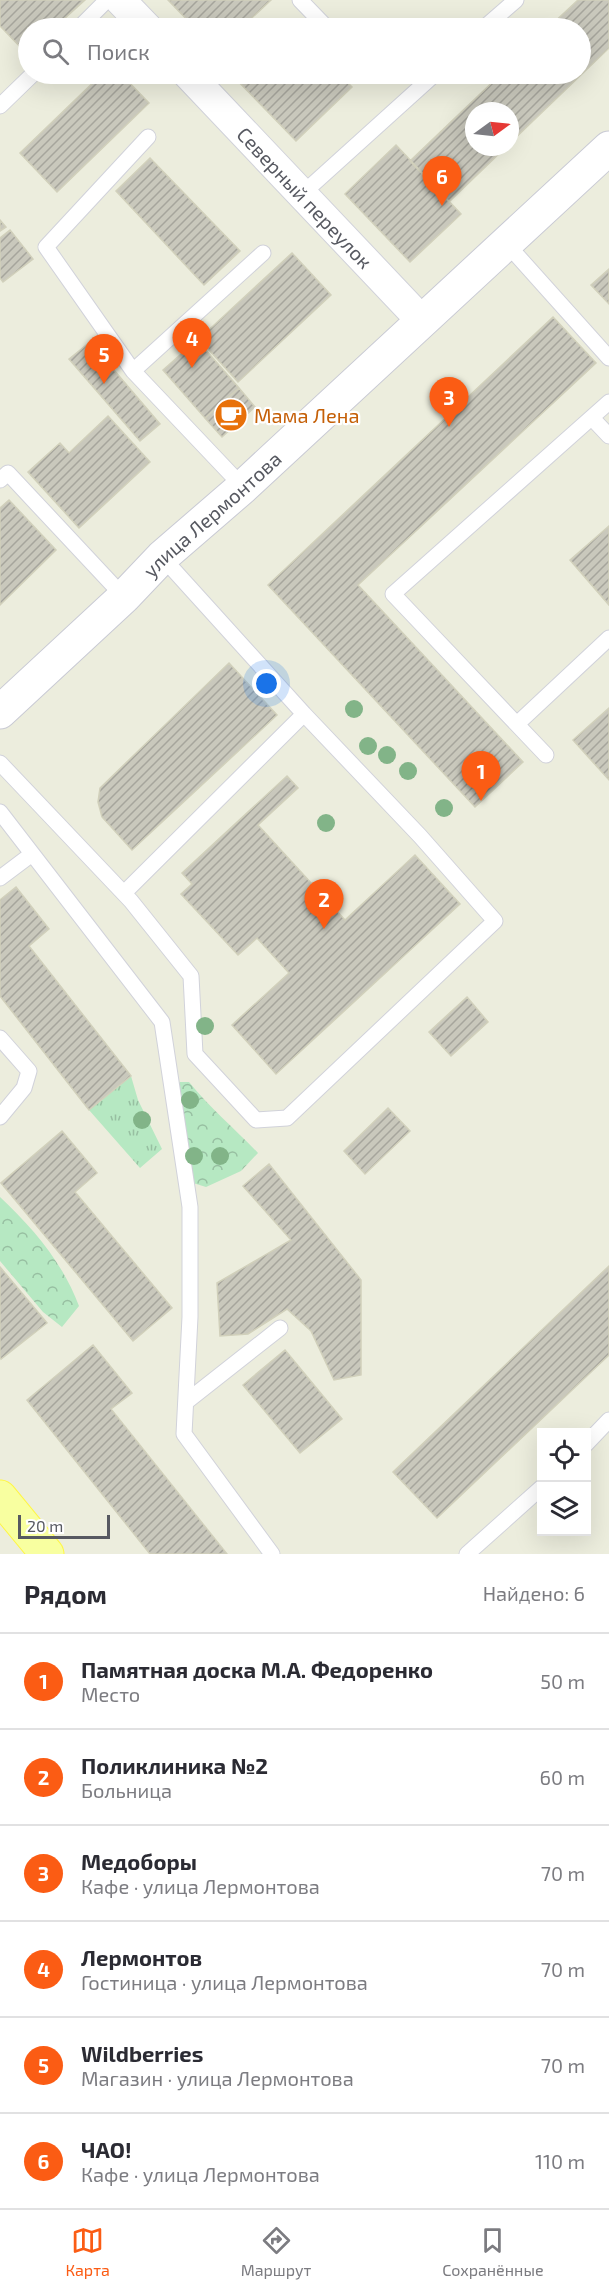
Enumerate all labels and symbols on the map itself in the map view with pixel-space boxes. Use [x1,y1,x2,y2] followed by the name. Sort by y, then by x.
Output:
[465,102,519,156] north arrow
[232,122,378,273] street label: Северный переулок
[422,156,462,206] pin: 6
[172,318,212,368] pin: 4
[84,334,124,384] pin: 5
[430,378,468,427] pin: 3
[213,397,249,433] cafe icon: Мама Лена
[254,403,360,427] place label: Мама Лена
[138,446,286,582] street label: улица Лермонтова
[252,669,281,698] your location
[462,752,500,801] pin: 1
[304,880,344,929] pin: 2
[18,1512,110,1540] scale bar

